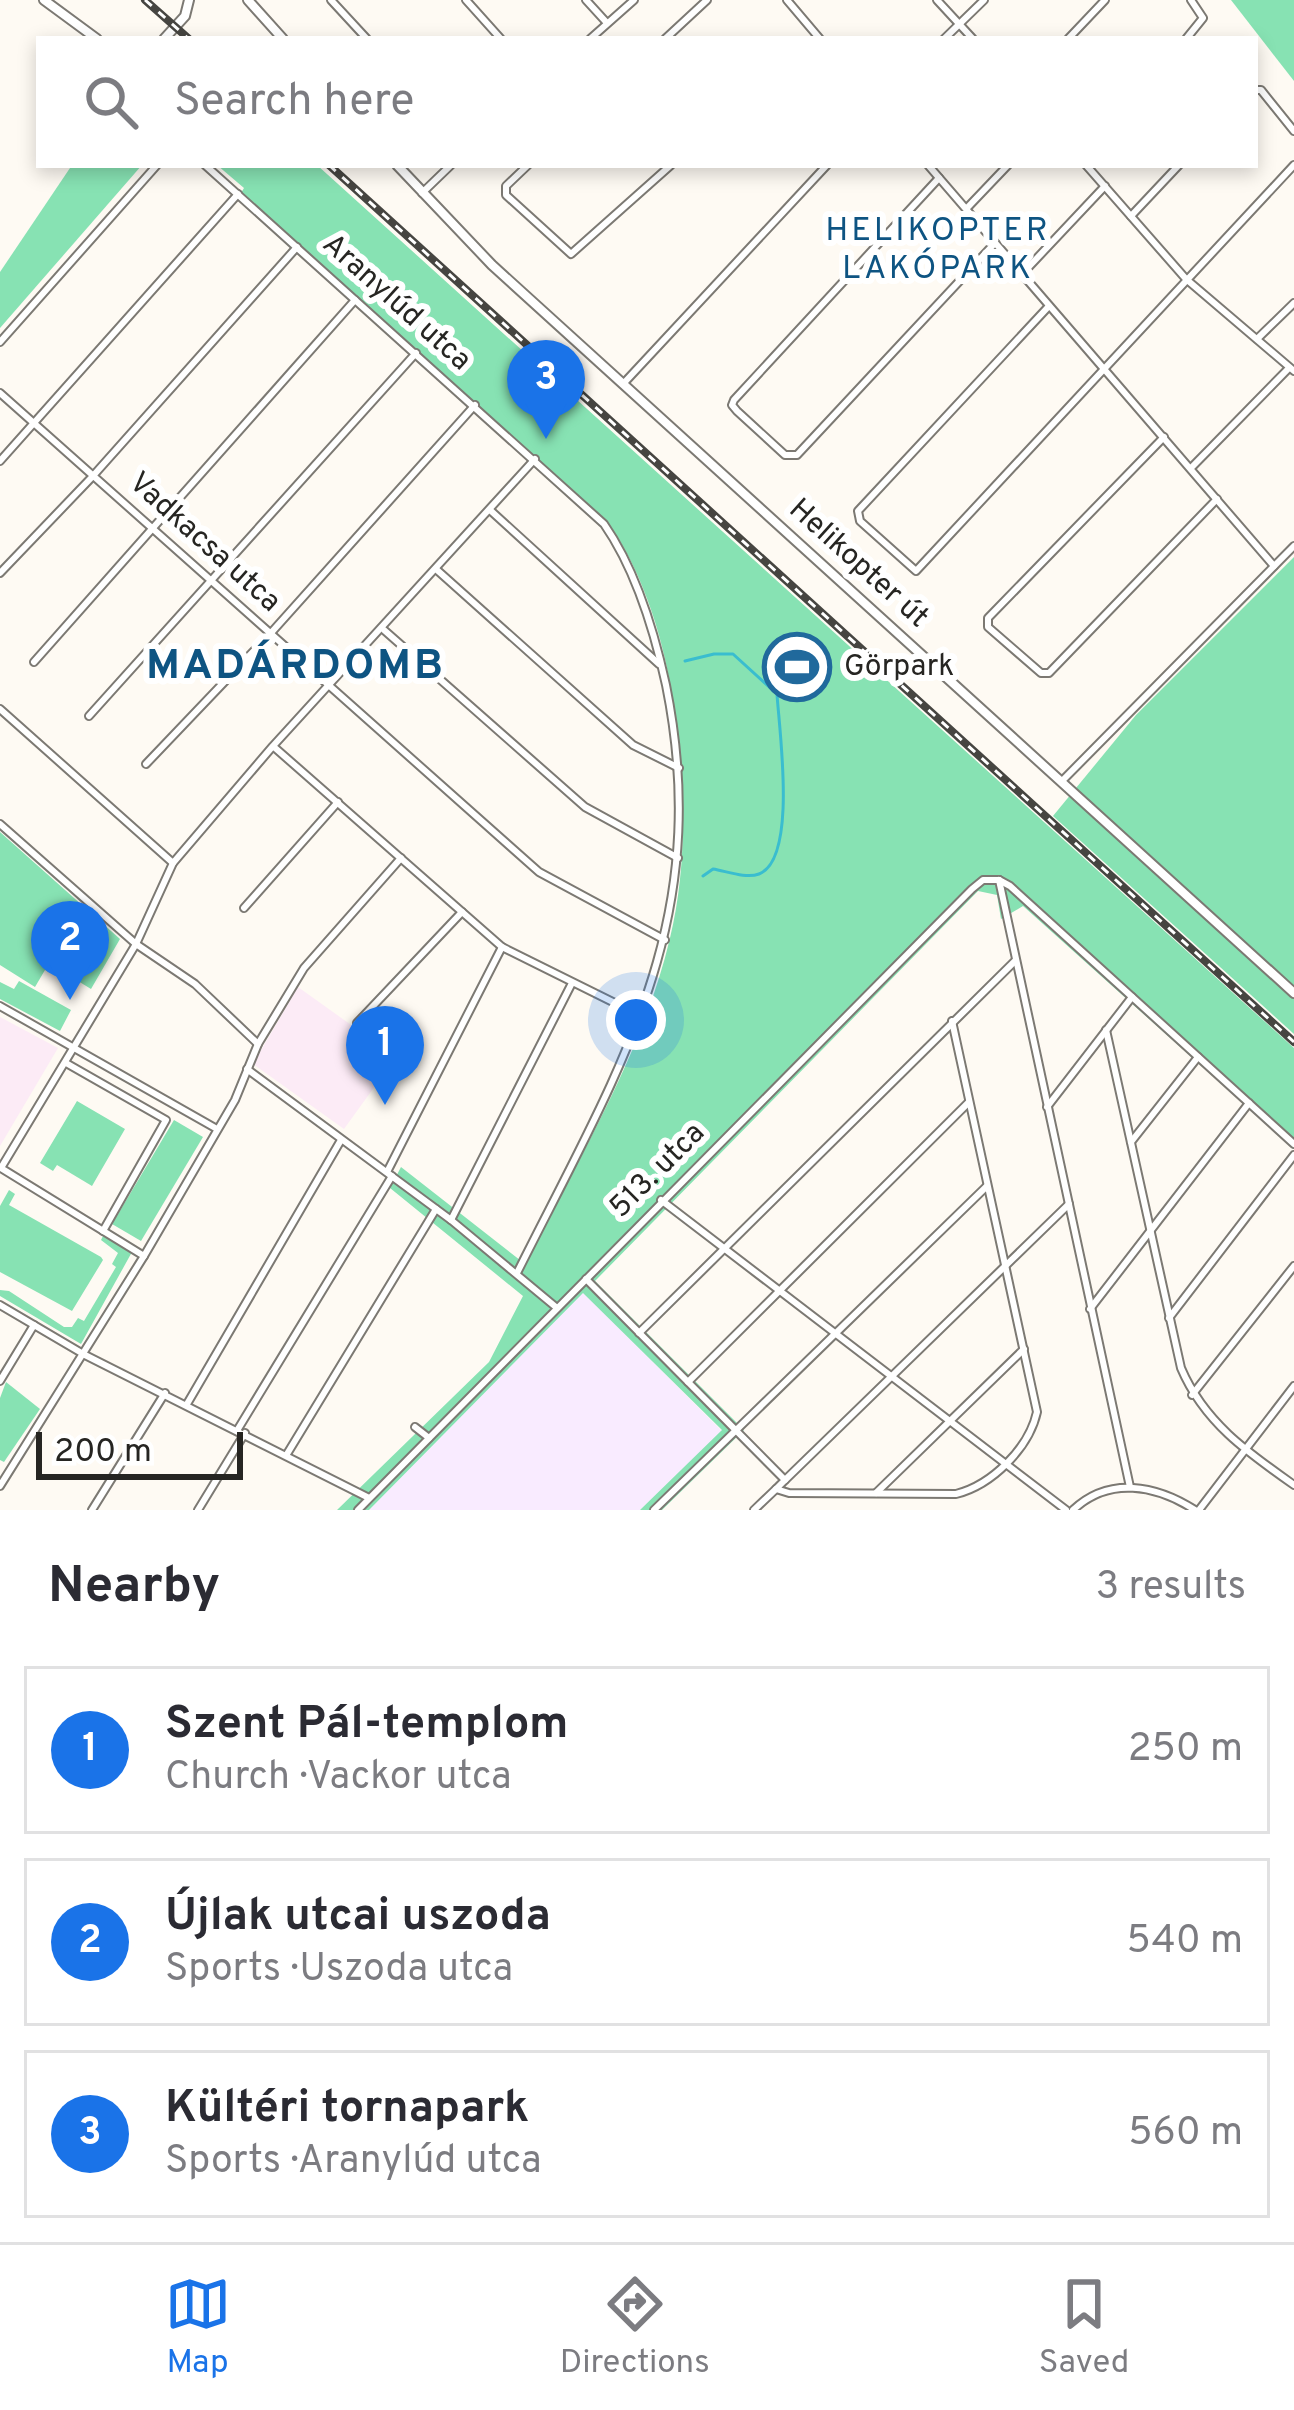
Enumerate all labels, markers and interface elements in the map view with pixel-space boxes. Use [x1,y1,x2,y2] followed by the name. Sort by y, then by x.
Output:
[36,36,1258,168] search box
[78,69,144,135] icon: search
[174,74,414,131] text: Search here
[825,211,1051,291] district label: HELIKOPTER LAKÓPARK
[314,227,478,379] street label: Aranylúd utca
[507,340,585,439] pin: 3
[120,465,288,621] street label: Vadkacsa utca
[780,492,936,636] street label: Helikopter út
[762,632,832,702] sports icon: Görpark
[146,639,446,694] district label: MADÁRDOMB
[844,649,954,686] place label: Görpark
[31,901,109,1000] pin: 2
[606,990,666,1050] your location
[346,1006,424,1105] pin: 1
[603,1116,713,1226] street label: 513. utca
[36,1426,243,1479] scale bar
[54,1432,152,1474] text: 200 m
[48,1556,220,1621] text: Nearby
[1096,1564,1246,1613] text: 3 results
[165,1697,568,1754] text: Szent Pál-templom
[82,1726,98,1775] text: 1
[1128,1726,1243,1775] text: 250 m
[165,1754,512,1803] text: Church · Vackor utca
[165,1889,551,1946] text: Újlak utcai uszoda
[78,1918,102,1967] text: 2
[1127,1918,1243,1967] text: 540 m
[165,1946,513,1995] text: Sports · Uszoda utca
[165,2081,529,2138] text: Kültéri tornapark
[78,2110,102,2159] text: 3
[1128,2110,1243,2159] text: 560 m
[165,2138,541,2187] text: Sports · Aranylúd utca
[165,2271,231,2385] tab: Map
[560,2271,710,2385] tab: Directions
[1039,2271,1129,2385] tab: Saved

